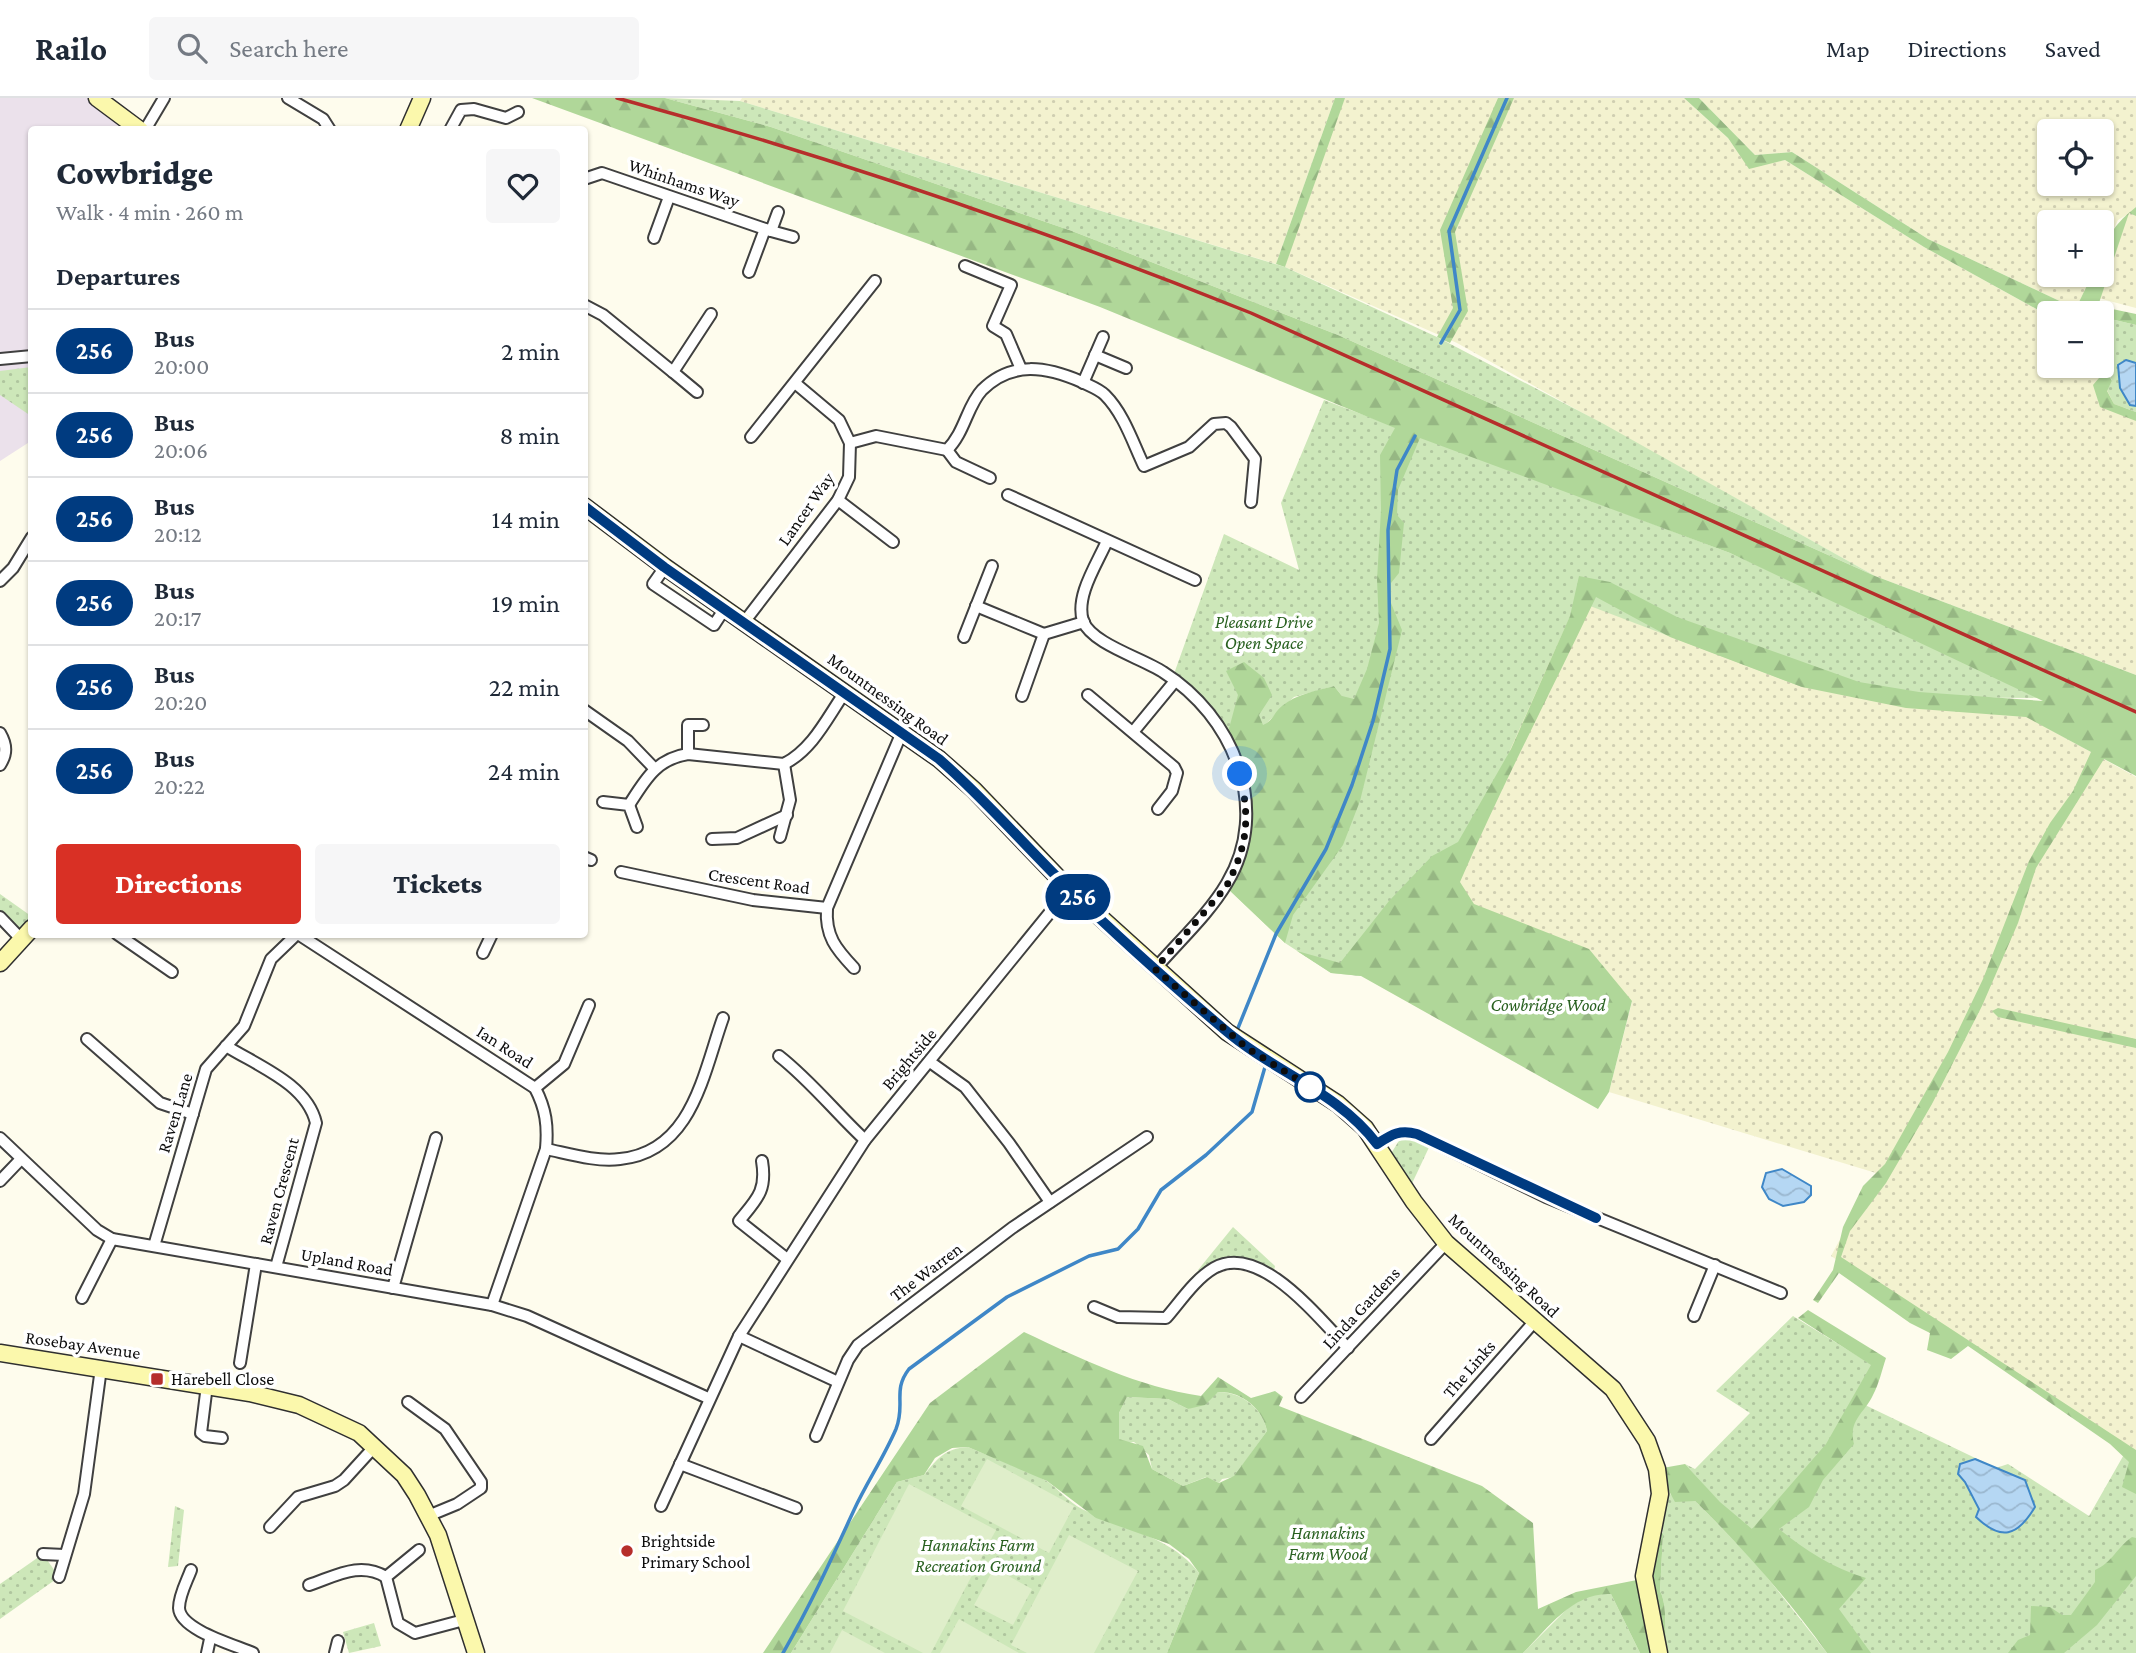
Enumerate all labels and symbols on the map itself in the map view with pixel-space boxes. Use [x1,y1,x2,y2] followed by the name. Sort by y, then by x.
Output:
[626,155,743,212] street label: Whinhams Way
[774,468,839,549] street label: Lancer Way
[1215,612,1313,653] park label: Pleasant Drive Open Space
[824,649,952,750] street label: Mountnessing Road
[1222,756,1257,791] your location
[707,864,812,898] street label: Crescent Road
[1038,874,1118,920] line badge: 256
[1490,995,1606,1015] park label: Cowbridge Wood
[473,1021,537,1073] street label: Ian Road
[877,1024,941,1094] street label: Brightside
[153,1071,197,1155] street label: Raven Lane
[1295,1072,1325,1102] unlabelled marker
[255,1134,303,1247] street label: Raven Crescent
[1445,1209,1564,1322] street label: Mountnessing Road
[886,1238,966,1305] street label: The Warren
[299,1244,395,1280] street label: Upland Road
[1318,1263,1404,1353] street label: Linda Gardens
[24,1327,142,1363] street label: Rosebay Avenue
[1439,1336,1499,1402] street label: The Links
[171,1369,274,1389] place label: Harebell Close
[149,1371,165,1387] marker: Harebell Close
[1288,1523,1368,1564] park label: Hannakins Farm Wood
[641,1531,750,1572] place label: Brightside Primary School
[915,1535,1042,1576] park label: Hannakins Farm Recreation Ground
[619,1543,635,1559] marker: Brightside Primary School

